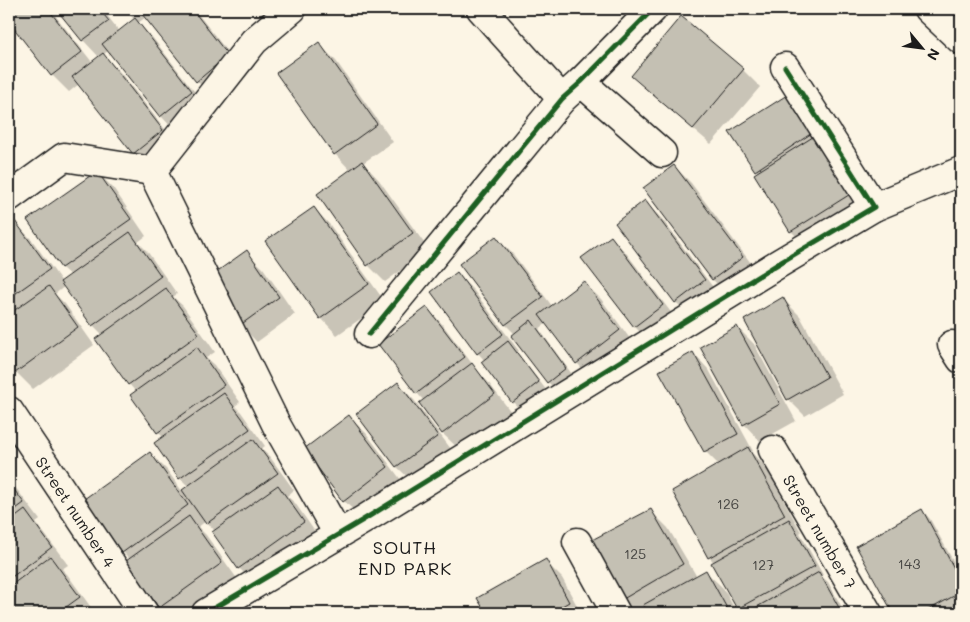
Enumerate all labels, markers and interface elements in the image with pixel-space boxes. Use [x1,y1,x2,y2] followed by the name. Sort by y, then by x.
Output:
[898,22,948,72] north arrow
[923,45,945,64] text: N
[32,452,121,572] street label: Street number 4
[779,470,862,592] street label: Street number 7
[717,494,739,513] house number: 126
[358,535,452,580] district label: SOUTH END PARK
[624,544,646,563] house number: 125
[898,554,920,573] house number: 143
[752,555,774,574] house number: 127

